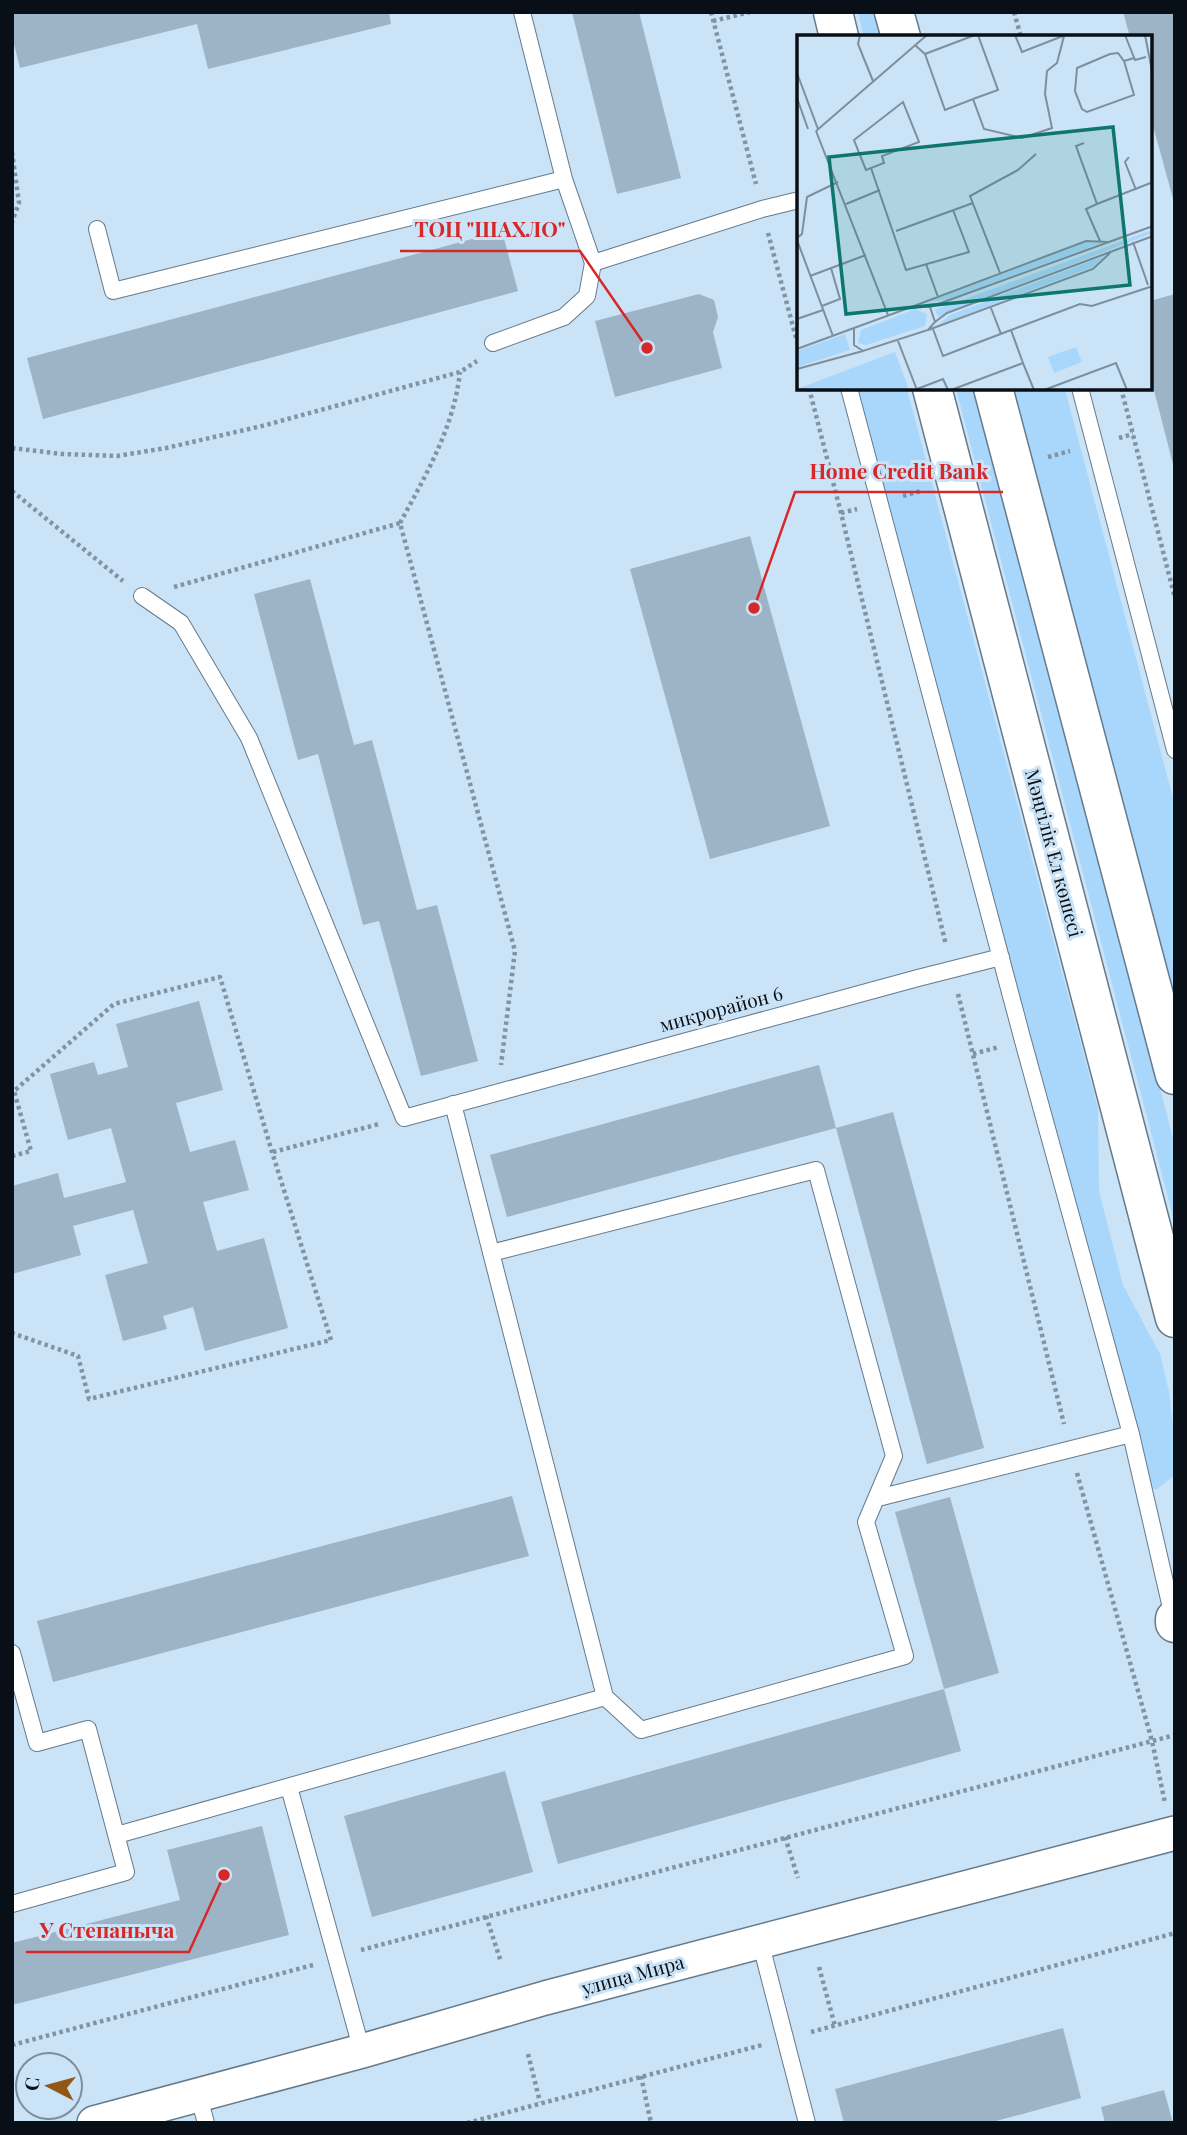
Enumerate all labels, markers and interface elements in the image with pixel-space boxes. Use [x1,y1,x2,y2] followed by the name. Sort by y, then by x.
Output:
[797,35,1152,390] inset map
[400,209,580,251] callout: ТОЦ "ШАХЛО"
[414,214,566,242] text: ТОЦ "ШАХЛО"
[795,450,1003,492] callout: Home Credit Bank
[809,456,989,484] text: Home Credit Bank
[1020,766,1090,940] street label: Мәңгілік Ел көшесі
[656,979,785,1037] street label: микрорайон 6
[26,1910,189,1952] callout: У Степаныча
[39,1915,175,1943] text: У Степаныча
[578,1948,687,2000] street label: улица Мира
[14,2051,84,2121] north arrow
[17,2076,45,2092] text: С

